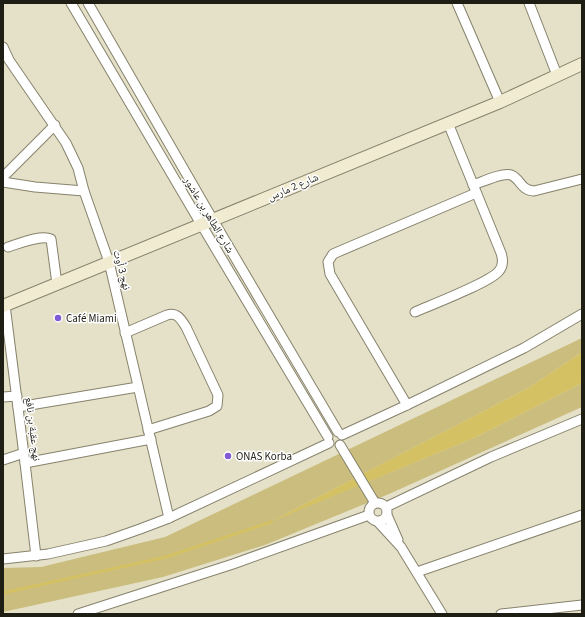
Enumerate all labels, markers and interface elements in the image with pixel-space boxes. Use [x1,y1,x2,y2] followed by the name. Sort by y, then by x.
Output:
[265,170,321,204] street label: شارع 2 مارس
[180,173,238,256] street label: شارع الطاهر بن عاشور
[109,248,135,292] street label: نهج 3 أوت
[66,311,117,326] place label: Café Miami
[53,313,63,323] marker: Café Miami
[22,396,44,462] street label: نهج عقبة بن نافع
[236,449,292,464] place label: ONAS Korba
[223,451,233,461] marker: ONAS Korba

